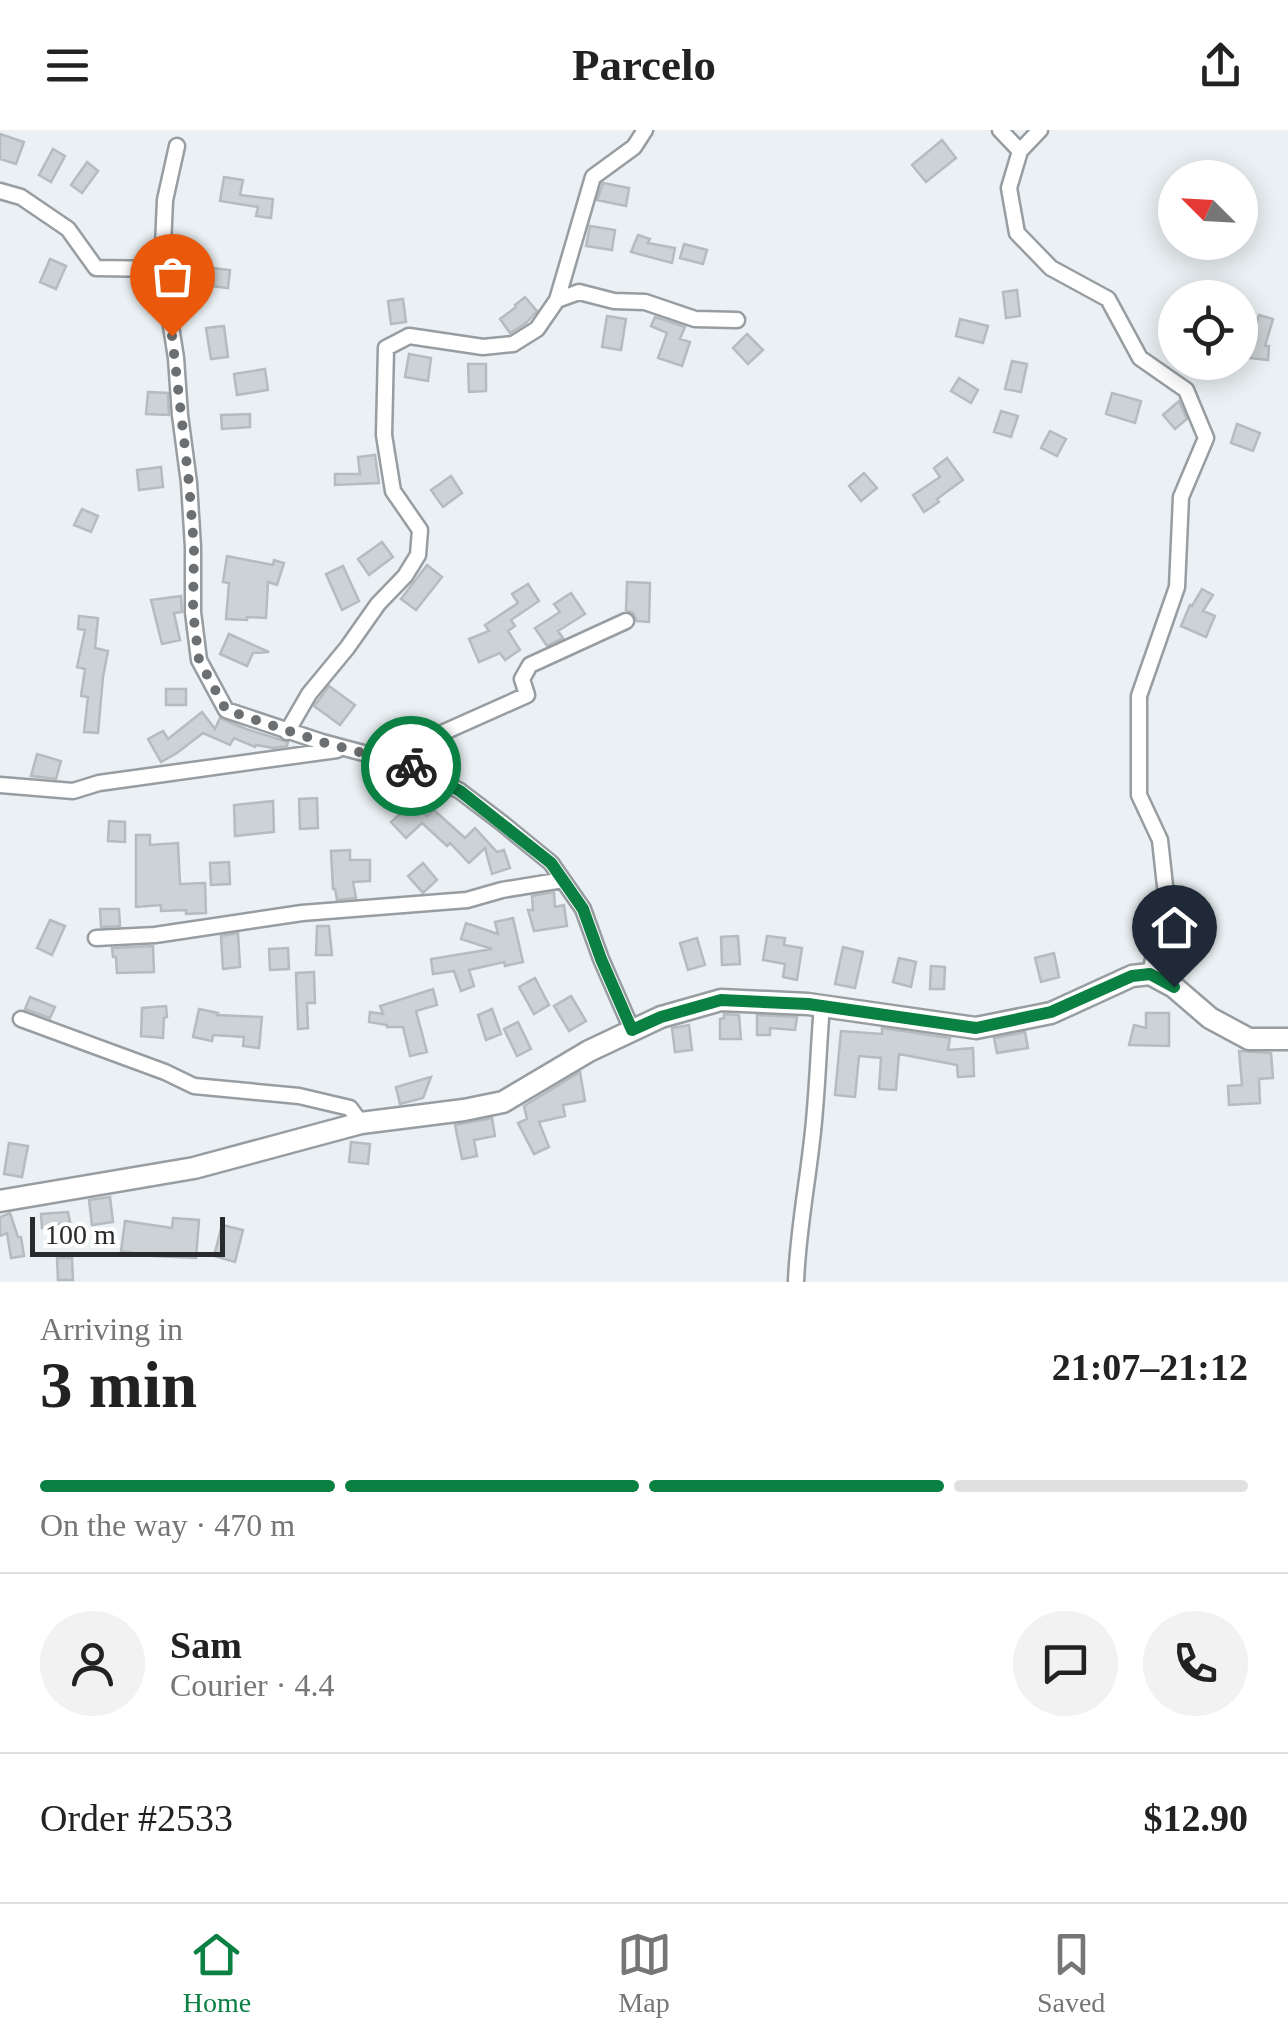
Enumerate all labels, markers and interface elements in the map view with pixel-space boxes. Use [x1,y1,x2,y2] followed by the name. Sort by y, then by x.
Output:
[40,38,95,93] icon: menu
[1193,38,1248,93] icon: share
[572,40,716,90] text: Parcelo
[1158,160,1258,260] north arrow
[1158,160,1258,380] map controls
[130,234,215,337] pin
[145,249,200,304] icon: bag
[1158,280,1258,380] button: locate
[361,716,461,816] courier
[384,739,439,794] icon: bike
[1132,885,1217,988] pin
[1147,900,1202,955] icon: home
[30,1212,225,1256] scale bar
[45,1219,116,1250] text: 100 m
[40,1311,183,1347] text: Arriving in
[1052,1346,1248,1388] text: 21:07–21:12
[40,1349,197,1421] text: 3 min
[40,1507,295,1543] text: On the way · 470 m
[40,1611,145,1716] button: person
[1013,1611,1118,1716] button: chat
[1143,1611,1248,1716] button: phone
[170,1624,242,1666] text: Sam
[170,1667,334,1703] text: Courier · 4.4
[40,1797,233,1839] text: Order #2533
[1144,1797,1248,1839] text: $12.90
[183,1927,251,2019] tab: Home
[617,1927,672,2019] tab: Map
[1037,1927,1105,2019] tab: Saved

